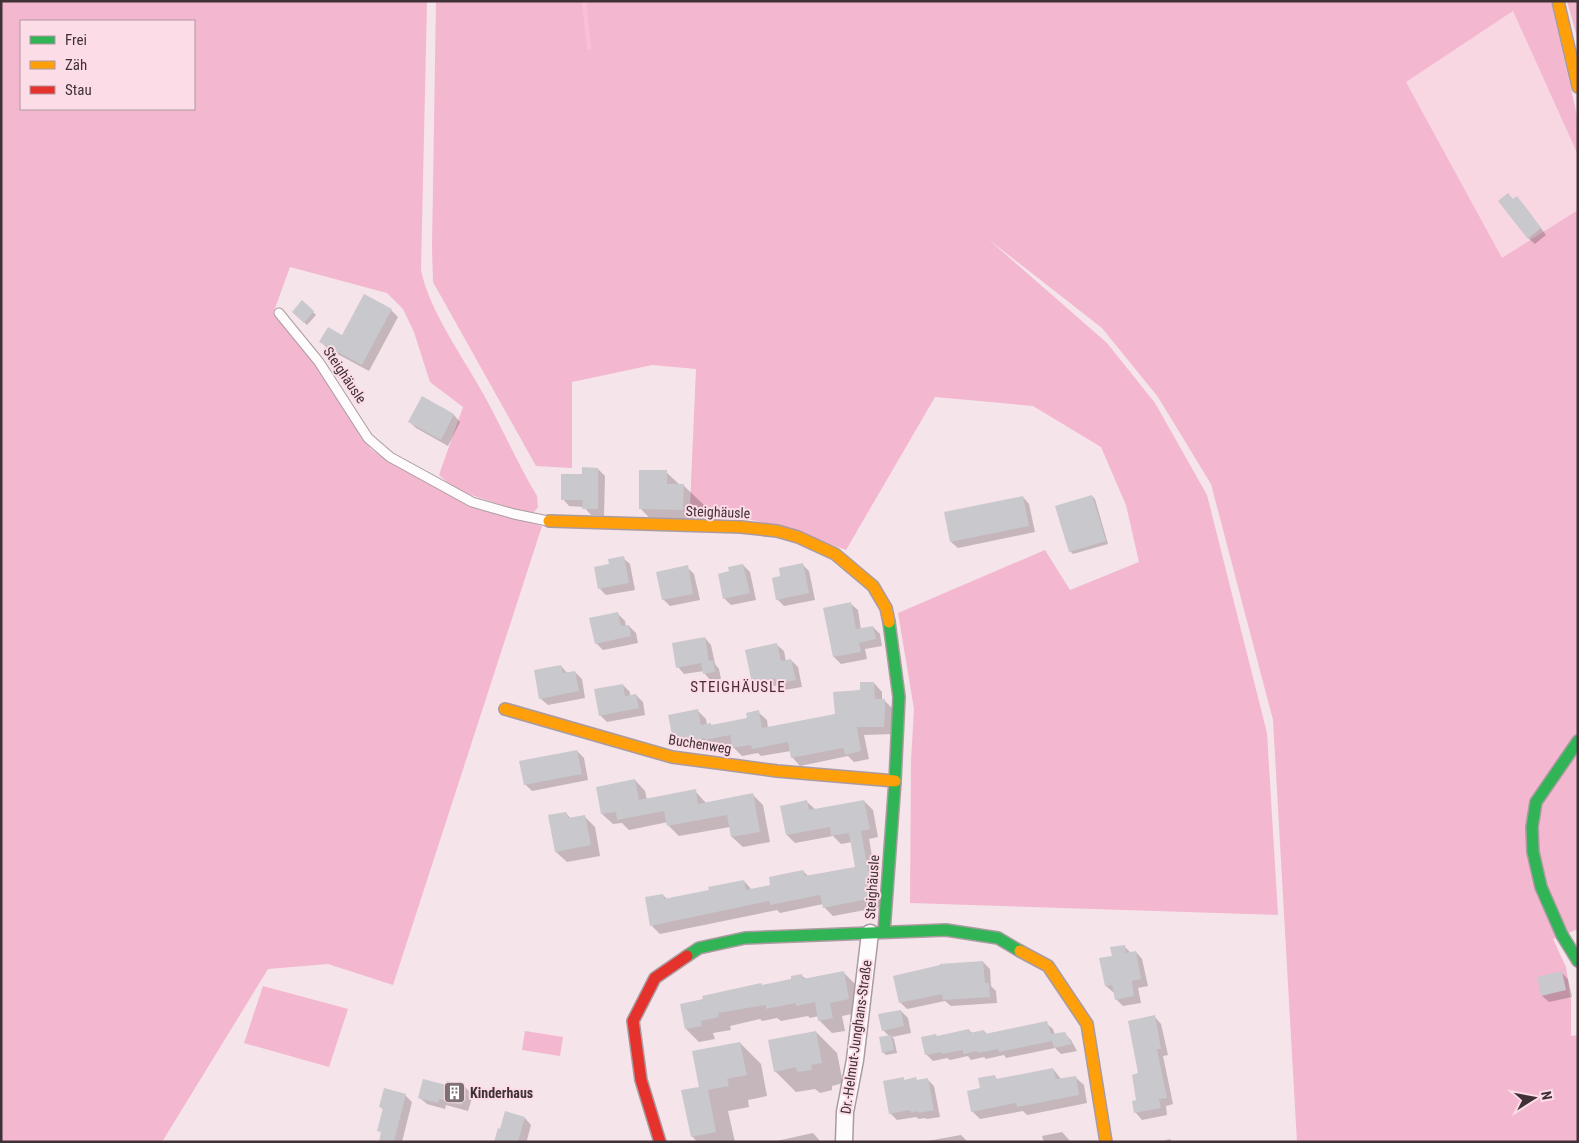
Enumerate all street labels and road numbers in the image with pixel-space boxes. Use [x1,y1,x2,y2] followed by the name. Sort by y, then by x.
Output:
[320,344,370,407] street label: Steighäusle
[685,503,751,521] street label: Steighäusle
[667,731,733,757] street label: Buchenweg
[862,854,882,920] street label: Steighäusle
[837,959,875,1115] street label: Dr.-Helmut-Junghans-Straße

